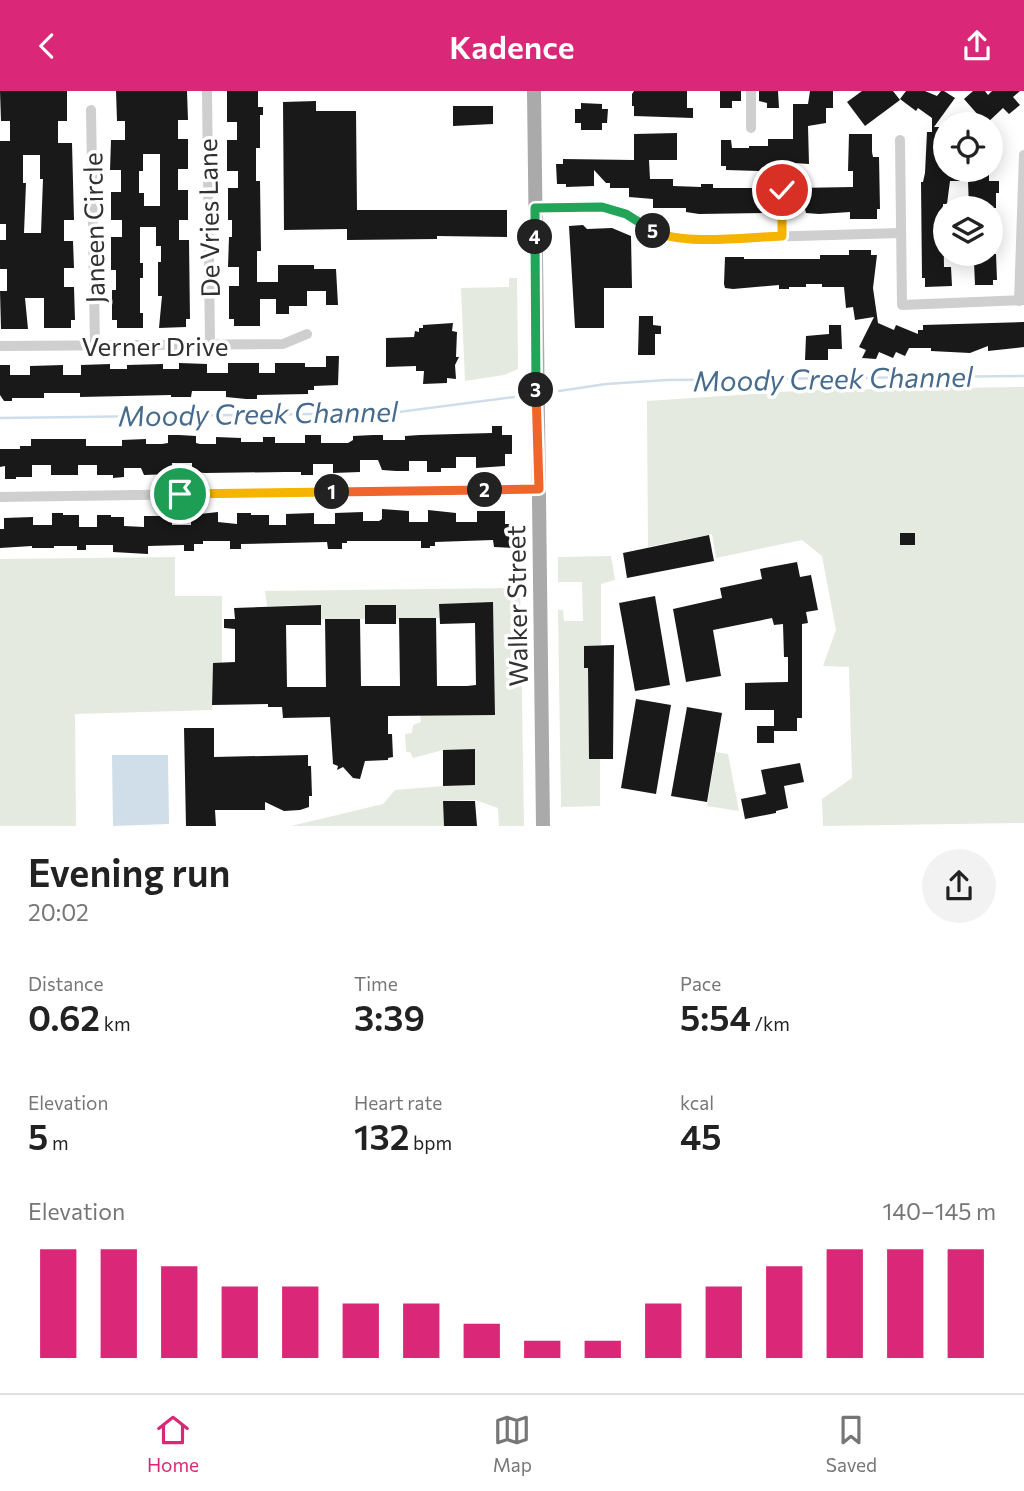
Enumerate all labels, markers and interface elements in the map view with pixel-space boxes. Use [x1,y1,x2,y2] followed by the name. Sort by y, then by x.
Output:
[449,26,575,66] text: Kadence
[28,27,66,65] icon: back
[958,27,996,65] icon: share
[933,112,1003,266] map controls
[933,112,1003,182] button: locate
[191,138,225,298] street label: De Vries Lane
[76,152,110,304] street label: Janeen Circle
[752,160,812,220] pin
[763,171,801,209] icon: check
[933,196,1003,266] button: layers
[636,213,670,249] pin: 5
[518,219,552,255] pin: 4
[647,219,658,242] text: 5
[529,225,540,248] text: 4
[82,330,228,361] street label: Verner Drive
[693,359,974,397] water label: Moody Creek Channel
[518,373,554,407] pin: 3
[530,378,541,401] text: 3
[118,394,399,432] water label: Moody Creek Channel
[150,464,210,524] pin
[468,473,503,507] pin: 2
[161,475,199,513] icon: arrive
[314,475,350,509] pin: 1
[479,478,490,501] text: 2
[327,480,336,503] text: 1
[499,525,533,687] street label: Walker Street
[28,848,231,895] text: Evening run
[922,849,996,923] button: share
[28,898,89,926] text: 20:02
[28,972,104,995] text: Distance
[354,972,398,995] text: Time
[680,972,721,995] text: Pace
[28,995,100,1038] text: 0.62
[354,995,425,1038] text: 3:39
[680,995,751,1038] text: 5:54
[100,1012,131,1035] text: km
[751,1012,790,1035] text: /km
[28,1091,108,1114] text: Elevation
[354,1091,442,1114] text: Heart rate
[680,1091,714,1114] text: kcal
[28,1114,48,1157] text: 5
[354,1114,409,1157] text: 132
[680,1114,722,1157] text: 45
[48,1131,69,1154] text: m
[409,1131,452,1154] text: bpm
[28,1197,125,1225] text: Elevation
[882,1197,996,1225] text: 140–145 m
[147,1411,199,1476] tab: Home
[493,1411,532,1476] tab: Map
[826,1411,877,1476] tab: Saved

